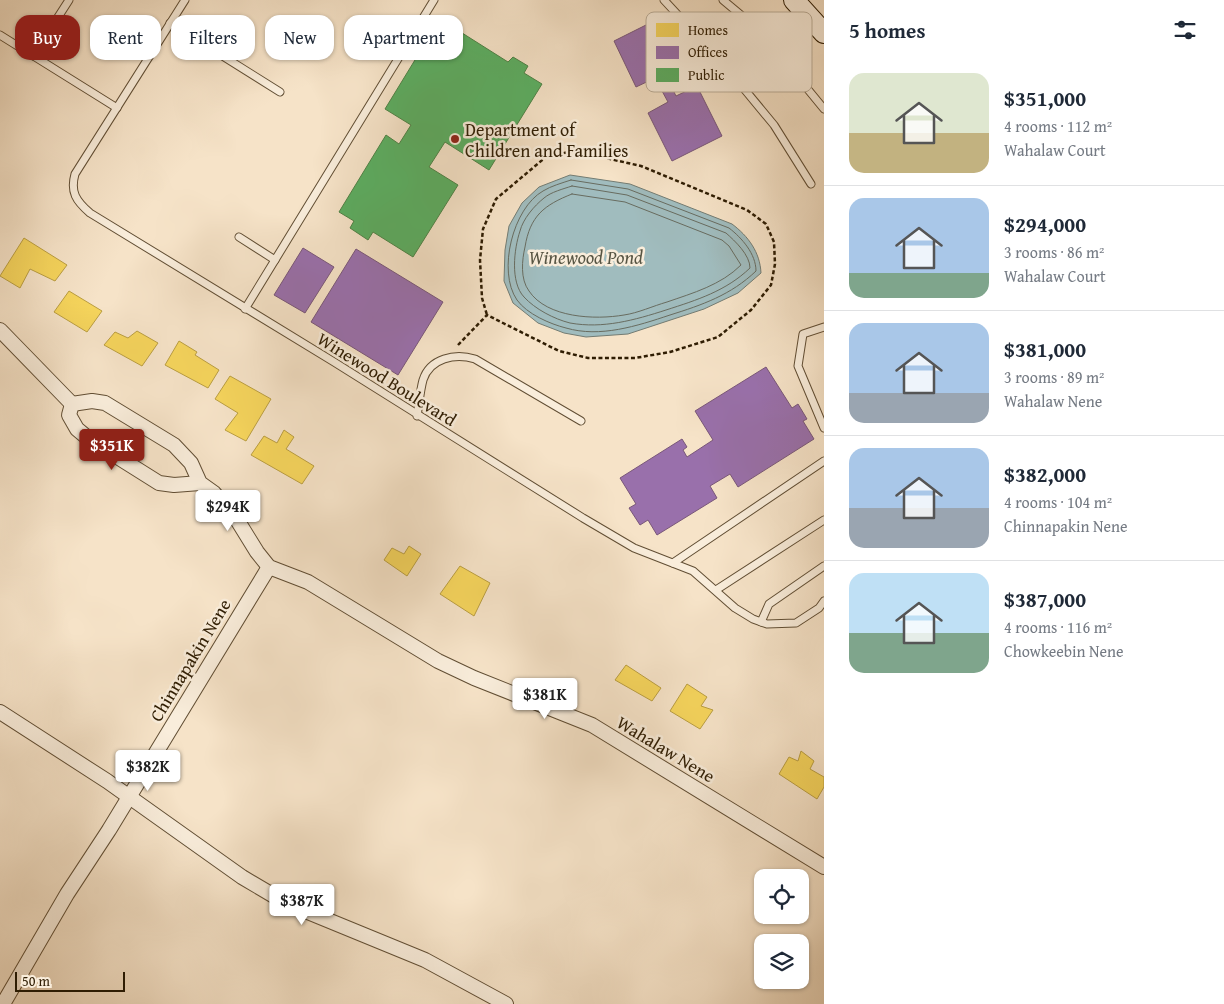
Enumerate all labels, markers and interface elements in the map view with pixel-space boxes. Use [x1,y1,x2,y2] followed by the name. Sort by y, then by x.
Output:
[646,12,812,92] legend
[15,15,80,60] chip: Buy
[90,15,161,60] chip: Rent
[171,15,255,60] chip: Filters
[265,15,334,60] chip: New
[344,15,463,60] chip: Apartment
[849,15,925,46] text: 5 homes
[1171,16,1199,44] icon: filters
[688,20,728,40] text: Homes
[688,42,728,62] text: Offices
[688,65,724,85] text: Public
[1004,83,1086,114] text: $351,000
[889,93,949,153] icon: home
[1004,114,1112,138] text: 4 rooms · 112 m²
[465,116,629,164] place label: Department of Children and Families
[449,133,461,145] marker: Department of Children and Families
[1004,138,1106,162] text: Wahalaw Court
[1004,209,1086,240] text: $294,000
[889,218,949,278] icon: home
[1004,240,1104,264] text: 3 rooms · 86 m²
[529,243,643,271] water label: Winewood Pond
[1004,264,1106,288] text: Wahalaw Court
[312,325,462,433] street label: Winewood Boulevard
[1004,334,1086,365] text: $381,000
[889,343,949,403] icon: home
[1004,365,1104,389] text: 3 rooms · 89 m²
[1004,389,1102,413] text: Wahalaw Nene
[77,428,147,471] pin: $351K
[90,433,134,457] text: $351K
[1004,459,1086,490] text: $382,000
[889,468,949,528] icon: home
[193,490,263,532] pin: $294K
[1004,490,1112,514] text: 4 rooms · 104 m²
[206,494,250,518] text: $294K
[1004,514,1127,538] text: Chinnapakin Nene
[1004,584,1086,615] text: $387,000
[889,593,949,653] icon: home
[143,594,237,726] street label: Chinnapakin Nene
[1004,615,1112,639] text: 4 rooms · 116 m²
[1004,639,1124,663] text: Chowkeebin Nene
[510,678,580,720] pin: $381K
[523,682,567,706] text: $381K
[612,709,720,789] street label: Wahalaw Nene
[113,750,183,792] pin: $382K
[126,754,170,778] text: $382K
[754,869,809,989] map controls
[754,869,809,924] button: locate
[267,884,337,926] pin: $387K
[280,888,324,912] text: $387K
[754,934,809,989] button: layers
[15,969,125,992] scale bar
[22,971,50,991] text: 50 m

